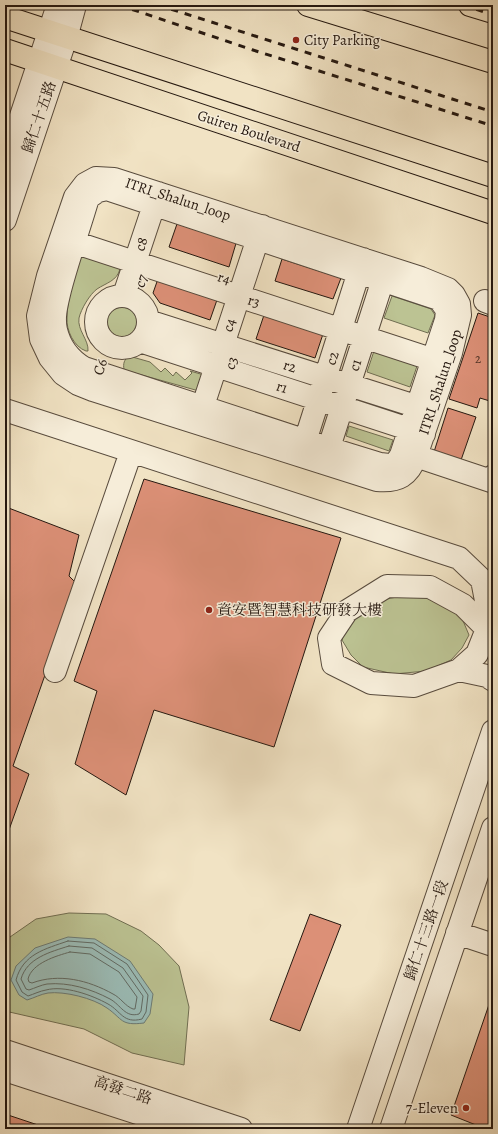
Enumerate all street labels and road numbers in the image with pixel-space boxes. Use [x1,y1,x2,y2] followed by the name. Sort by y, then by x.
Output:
[17,78,61,156] street label: 歸仁十五路
[195,105,304,157] street label: Guiren Boulevard
[123,173,233,226] street label: ITRI_Shalun_loop
[129,234,153,254] street label: c8
[215,267,233,290] street label: r4
[129,271,153,290] street label: c7
[245,290,263,312] street label: r3
[217,315,241,334] street label: c4
[414,327,467,437] street label: ITRI_Shalun_loop
[320,348,344,368] street label: c2
[219,354,243,372] street label: c3
[281,355,299,377] street label: r2
[88,356,112,378] street label: C6
[344,356,366,374] street label: c1
[274,376,290,398] street label: r1
[399,877,453,983] street label: 歸仁十三路一段
[91,1071,155,1109] street label: 高發二路

